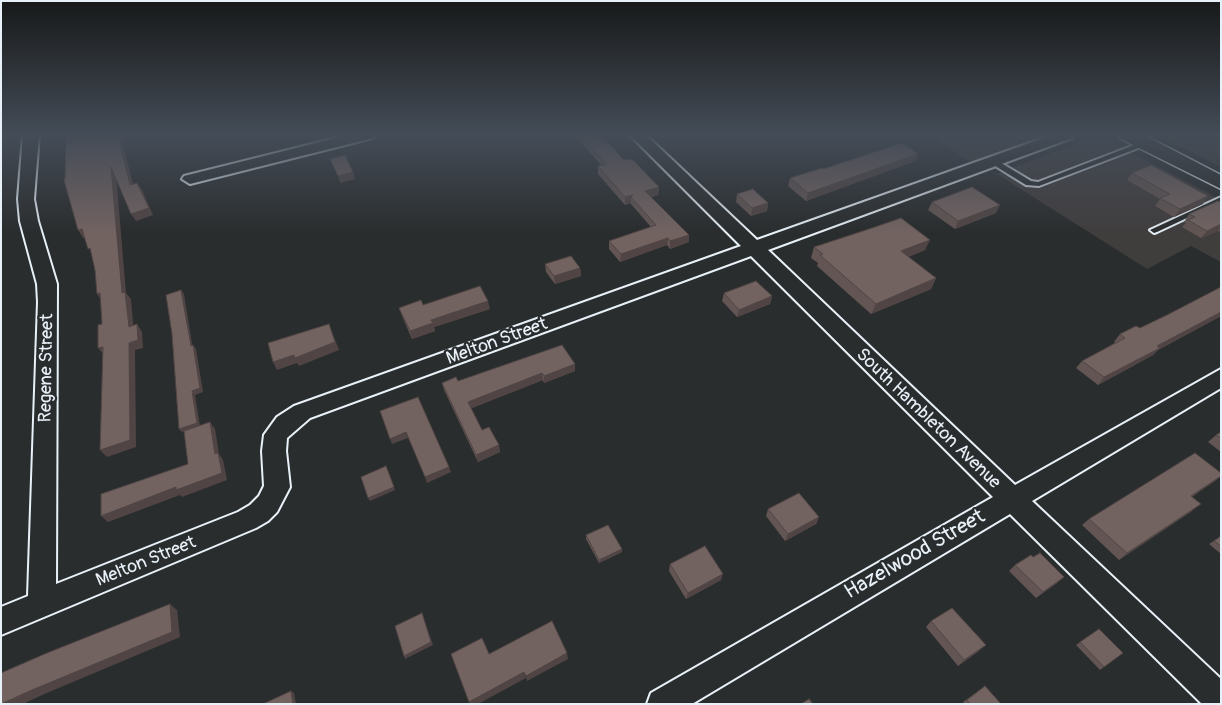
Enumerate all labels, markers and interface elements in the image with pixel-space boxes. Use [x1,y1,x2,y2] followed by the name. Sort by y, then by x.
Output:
[35,313,59,423] street label: Regene Street
[444,314,550,370] street label: Melton Street
[851,344,1005,494] street label: South Hambleton Avenue
[840,505,990,605] street label: Hazelwood Street
[93,532,199,592] street label: Melton Street

